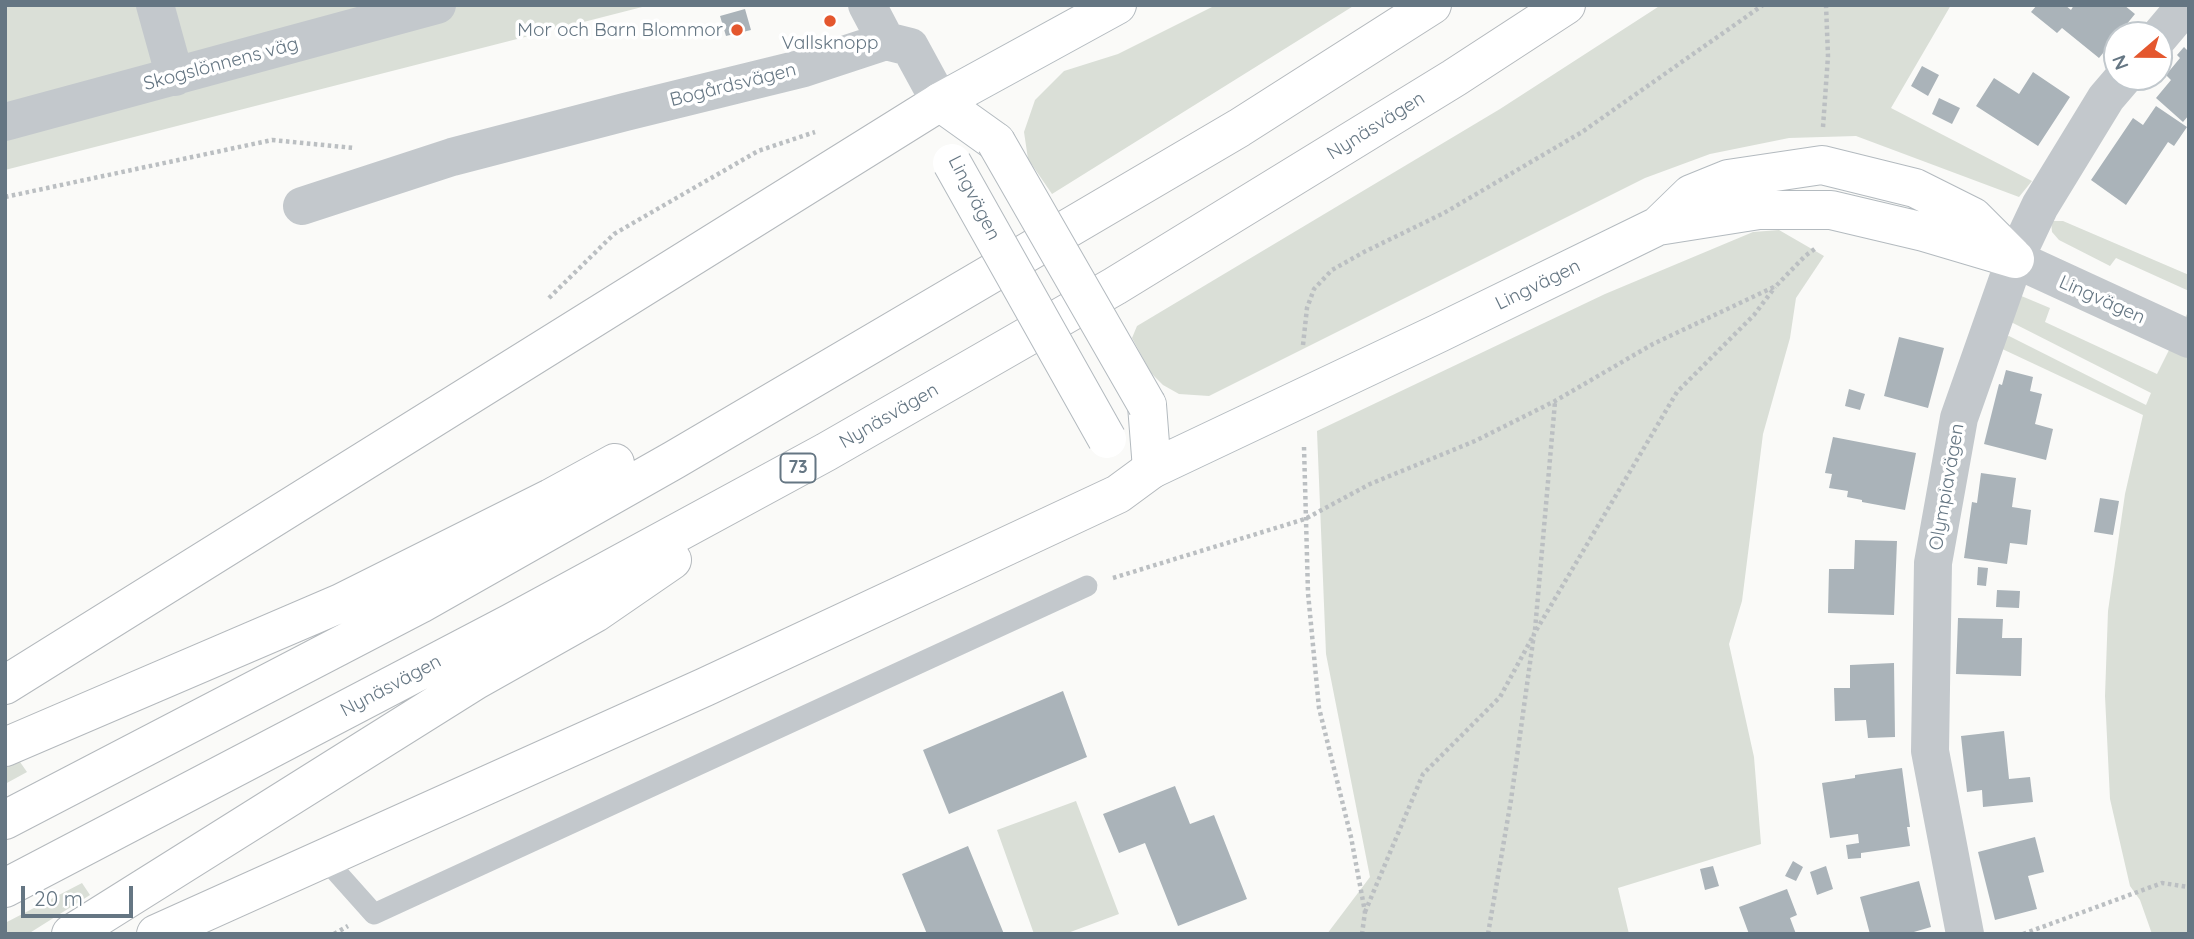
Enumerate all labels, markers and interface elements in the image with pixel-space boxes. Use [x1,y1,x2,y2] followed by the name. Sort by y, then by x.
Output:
[822,13,838,29] marker: Vallsknopp
[517,19,723,41] place label: Mor och Barn Blommor
[2103,21,2173,91] north arrow
[729,22,745,38] marker: Mor och Barn Blommor
[141,32,301,96] street label: Skogslönnens väg
[781,32,879,54] place label: Vallsknopp
[2106,52,2134,73] text: N
[668,58,798,112] street label: Bogårdsvägen
[1323,87,1429,165] street label: Nynäsvägen
[943,152,1005,244] street label: Lingvägen
[1492,255,1584,315] street label: Lingvägen
[2055,271,2149,329] street label: Lingvägen
[835,378,943,454] street label: Nynäsvägen
[1925,422,1969,552] street label: Olympiavägen
[780,454,816,482] road number: 73
[337,650,445,722] street label: Nynäsvägen
[24,872,136,916] scale bar
[34,885,83,911] text: 20 m

